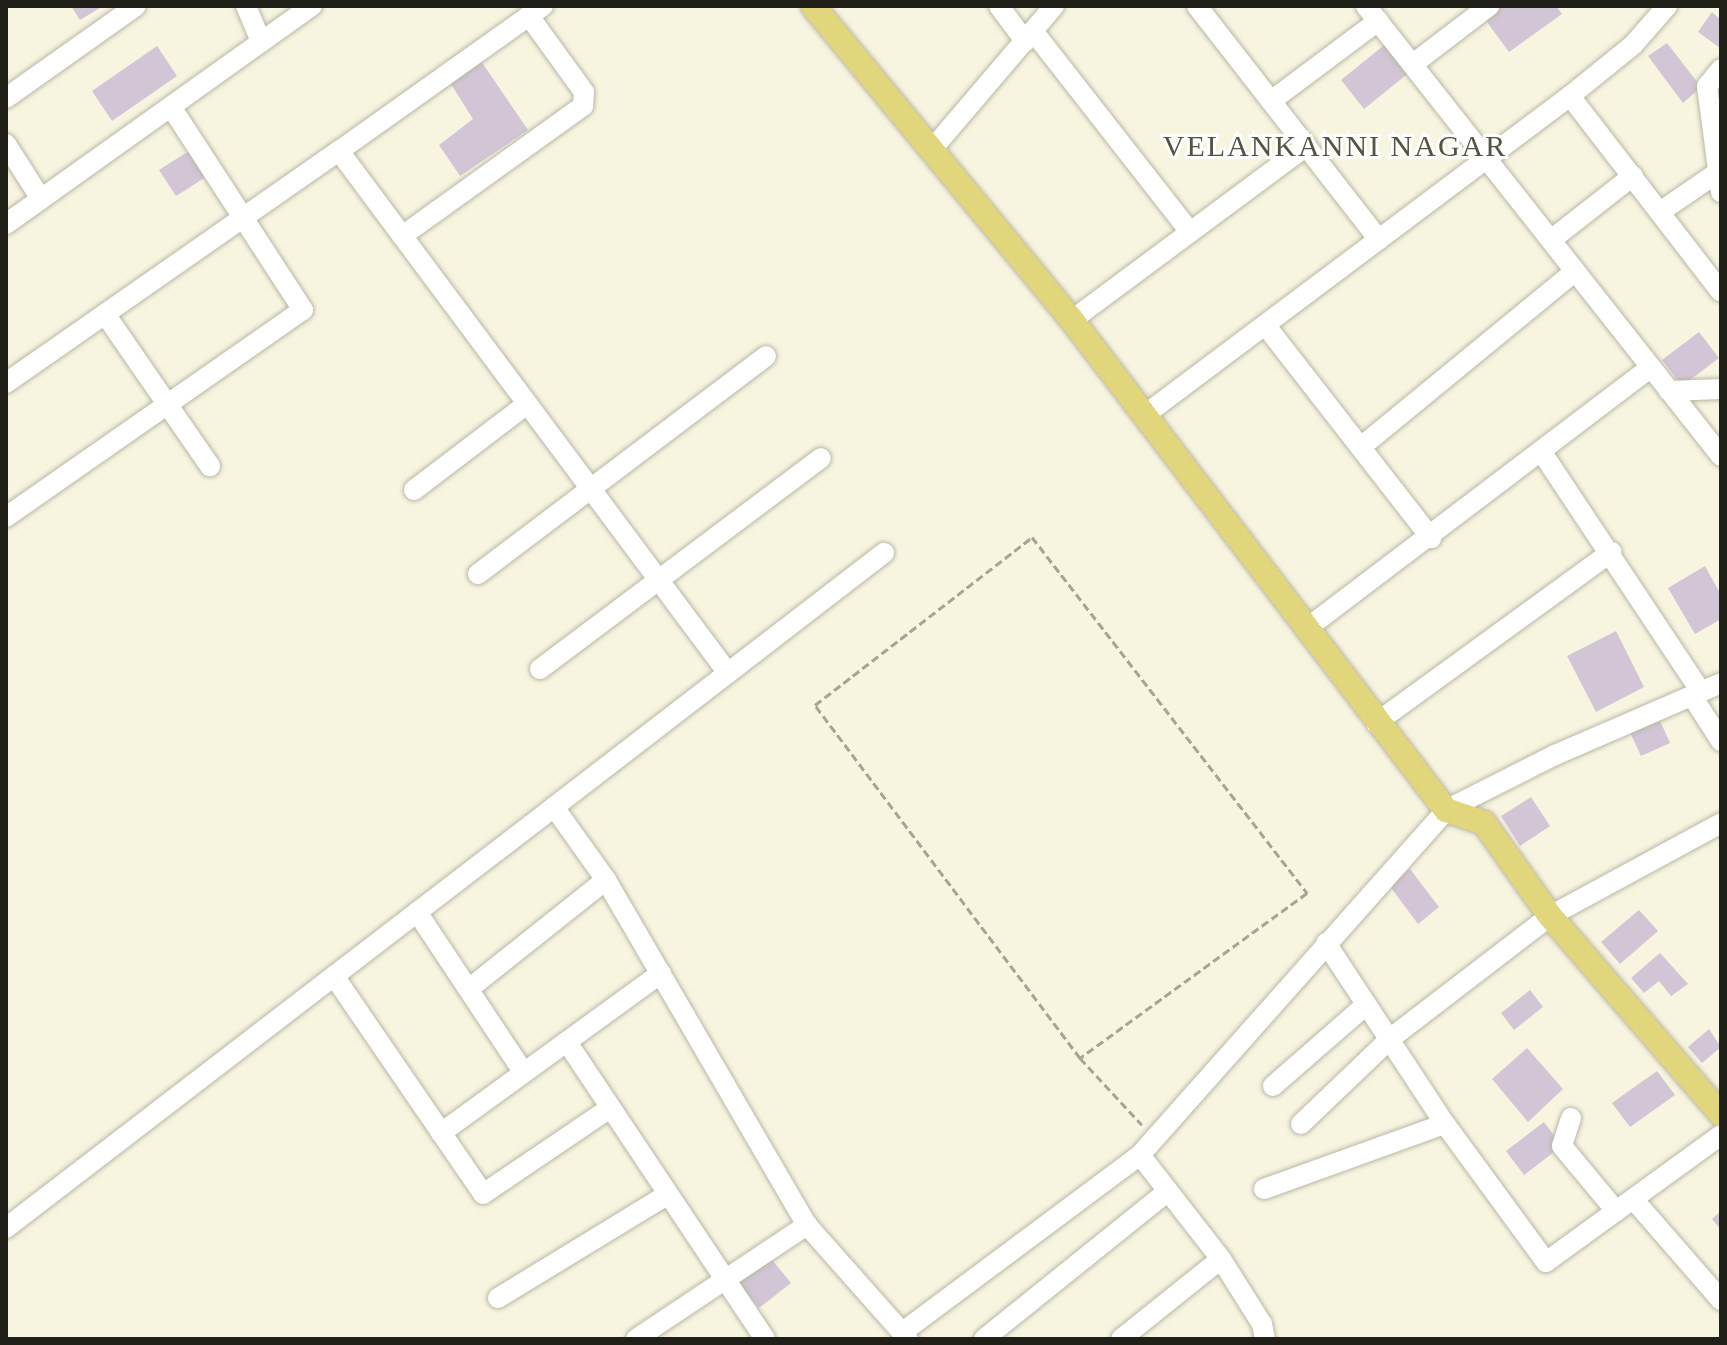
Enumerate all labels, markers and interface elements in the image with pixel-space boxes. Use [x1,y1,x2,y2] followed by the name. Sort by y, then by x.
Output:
[1163,128,1507,164] district label: VELANKANNI NAGAR

